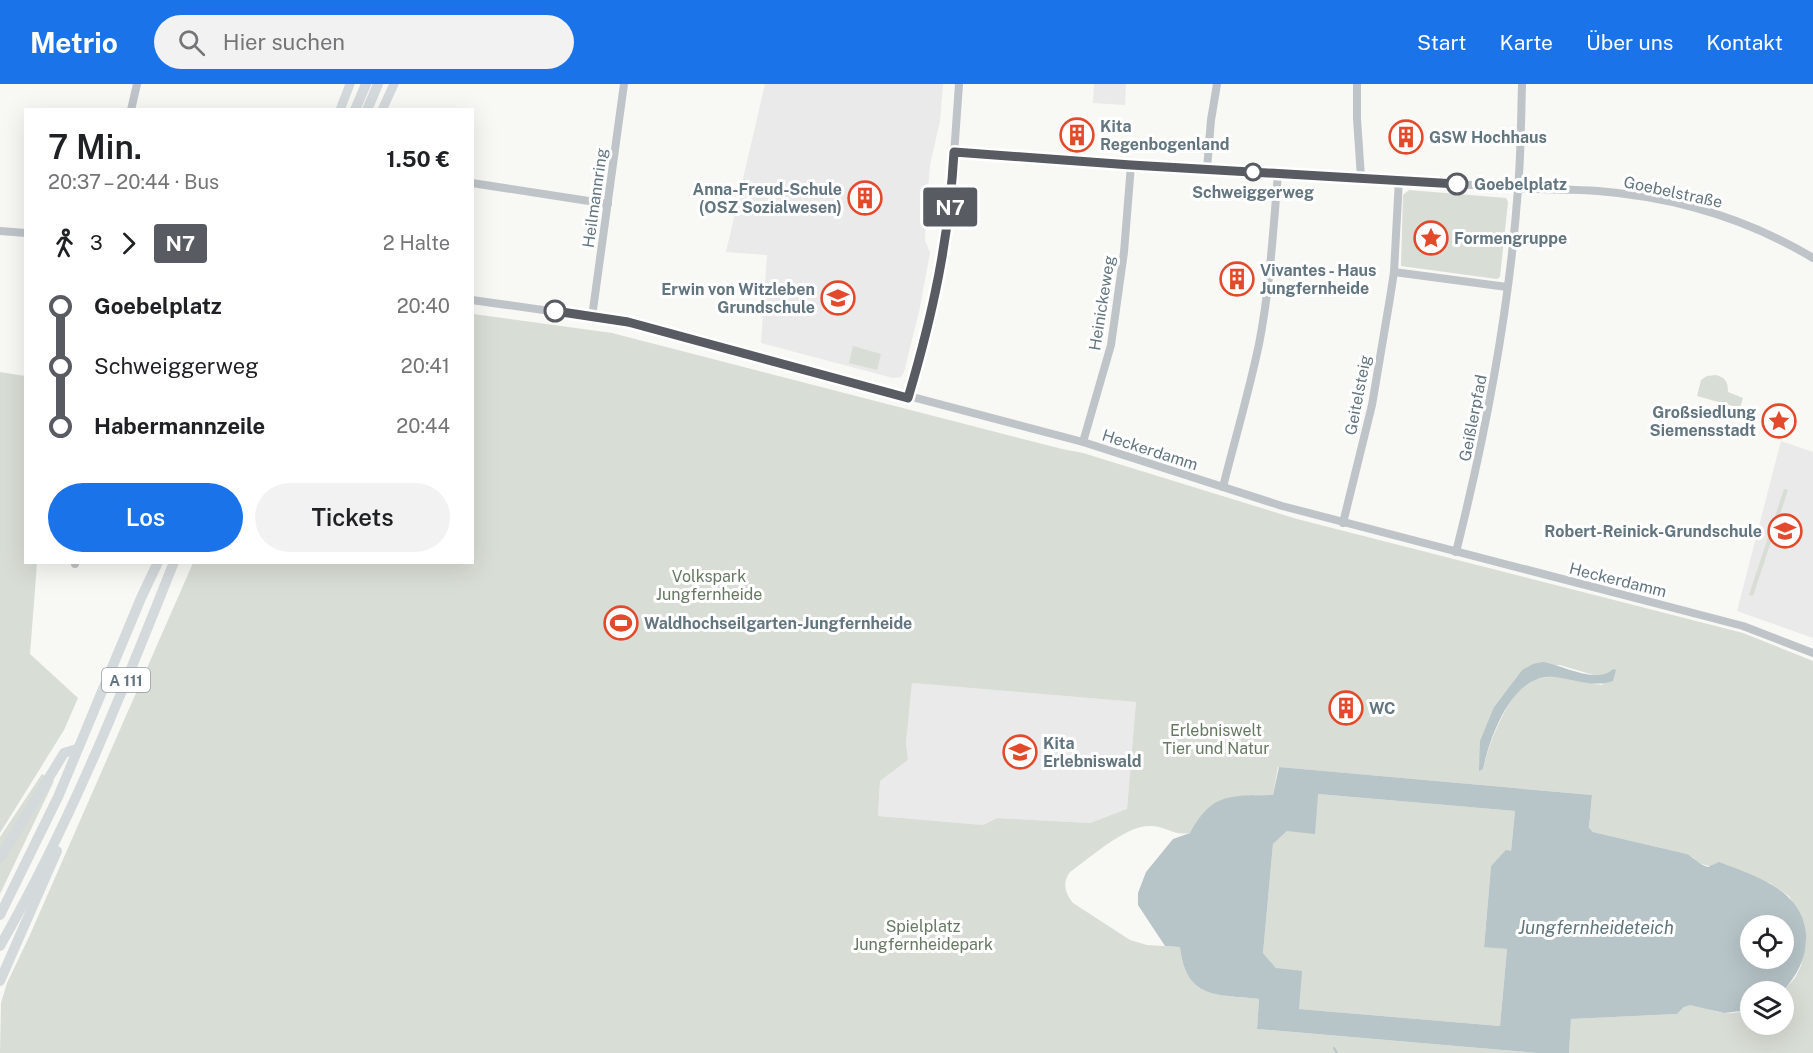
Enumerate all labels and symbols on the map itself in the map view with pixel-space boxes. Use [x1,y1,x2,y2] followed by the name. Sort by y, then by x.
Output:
[1059,117,1095,153] building icon: Kita Regenbogenland
[1100,117,1229,154] place label: Kita Regenbogenland
[1388,119,1424,155] building icon: GSW Hochhaus
[1429,128,1547,147] place label: GSW Hochhaus
[579,147,611,249] street label: Heilmannring
[1244,163,1262,181] marker: Schweiggerweg
[1622,172,1724,212] street label: Goebelstraße
[1446,173,1468,195] marker: Goebelplatz
[1474,175,1567,194] place label: Goebelplatz
[693,180,842,217] place label: Anna-Freud-Schule (OSZ Sozialwesen)
[847,180,883,216] building icon: Anna-Freud-Schule (OSZ Sozialwesen)
[1192,183,1314,202] place label: Schweiggerweg
[923,188,977,226] line badge: N7
[1413,220,1449,256] place icon: Formengruppe
[1454,229,1567,248] place label: Formengruppe
[1085,254,1119,352] street label: Heinickeweg
[1219,261,1255,297] building icon: Vivantes - Haus Jungfernheide
[1260,261,1376,298] place label: Vivantes - Haus Jungfernheide
[661,280,815,317] place label: Erwin von Witzleben Grundschule
[820,280,856,316] school or university icon: Erwin von Witzleben Grundschule
[544,300,566,322] unlabelled marker
[1341,353,1375,437] street label: Geitelsteig
[1455,373,1491,463] street label: Geißlerpfad
[1650,403,1756,440] place label: Großsiedlung Siemensstadt
[1761,403,1797,439] place icon: Großsiedlung Siemensstadt
[1100,426,1200,474] street label: Heckerdamm
[1767,513,1803,549] school or university icon: Robert-Reinick-Grundschule
[1544,522,1762,541] place label: Robert-Reinick-Grundschule
[1567,559,1669,601] street label: Heckerdamm
[656,567,762,604] park label: Volkspark Jungfernheide
[603,605,639,641] sports icon: Waldhochseilgarten-Jungfernheide
[644,614,912,633] place label: Waldhochseilgarten-Jungfernheide
[102,668,150,692] road number: A 111
[1328,690,1364,726] building icon: WC
[1369,699,1396,718] place label: WC
[1162,721,1270,758] park label: Erlebniswelt Tier und Natur
[1002,734,1038,770] school or university icon: Kita Erlebniswald
[1043,734,1141,771] place label: Kita Erlebniswald
[853,917,993,954] park label: Spielplatz Jungfernheidepark
[1518,917,1674,938] water label: Jungfernheideteich

